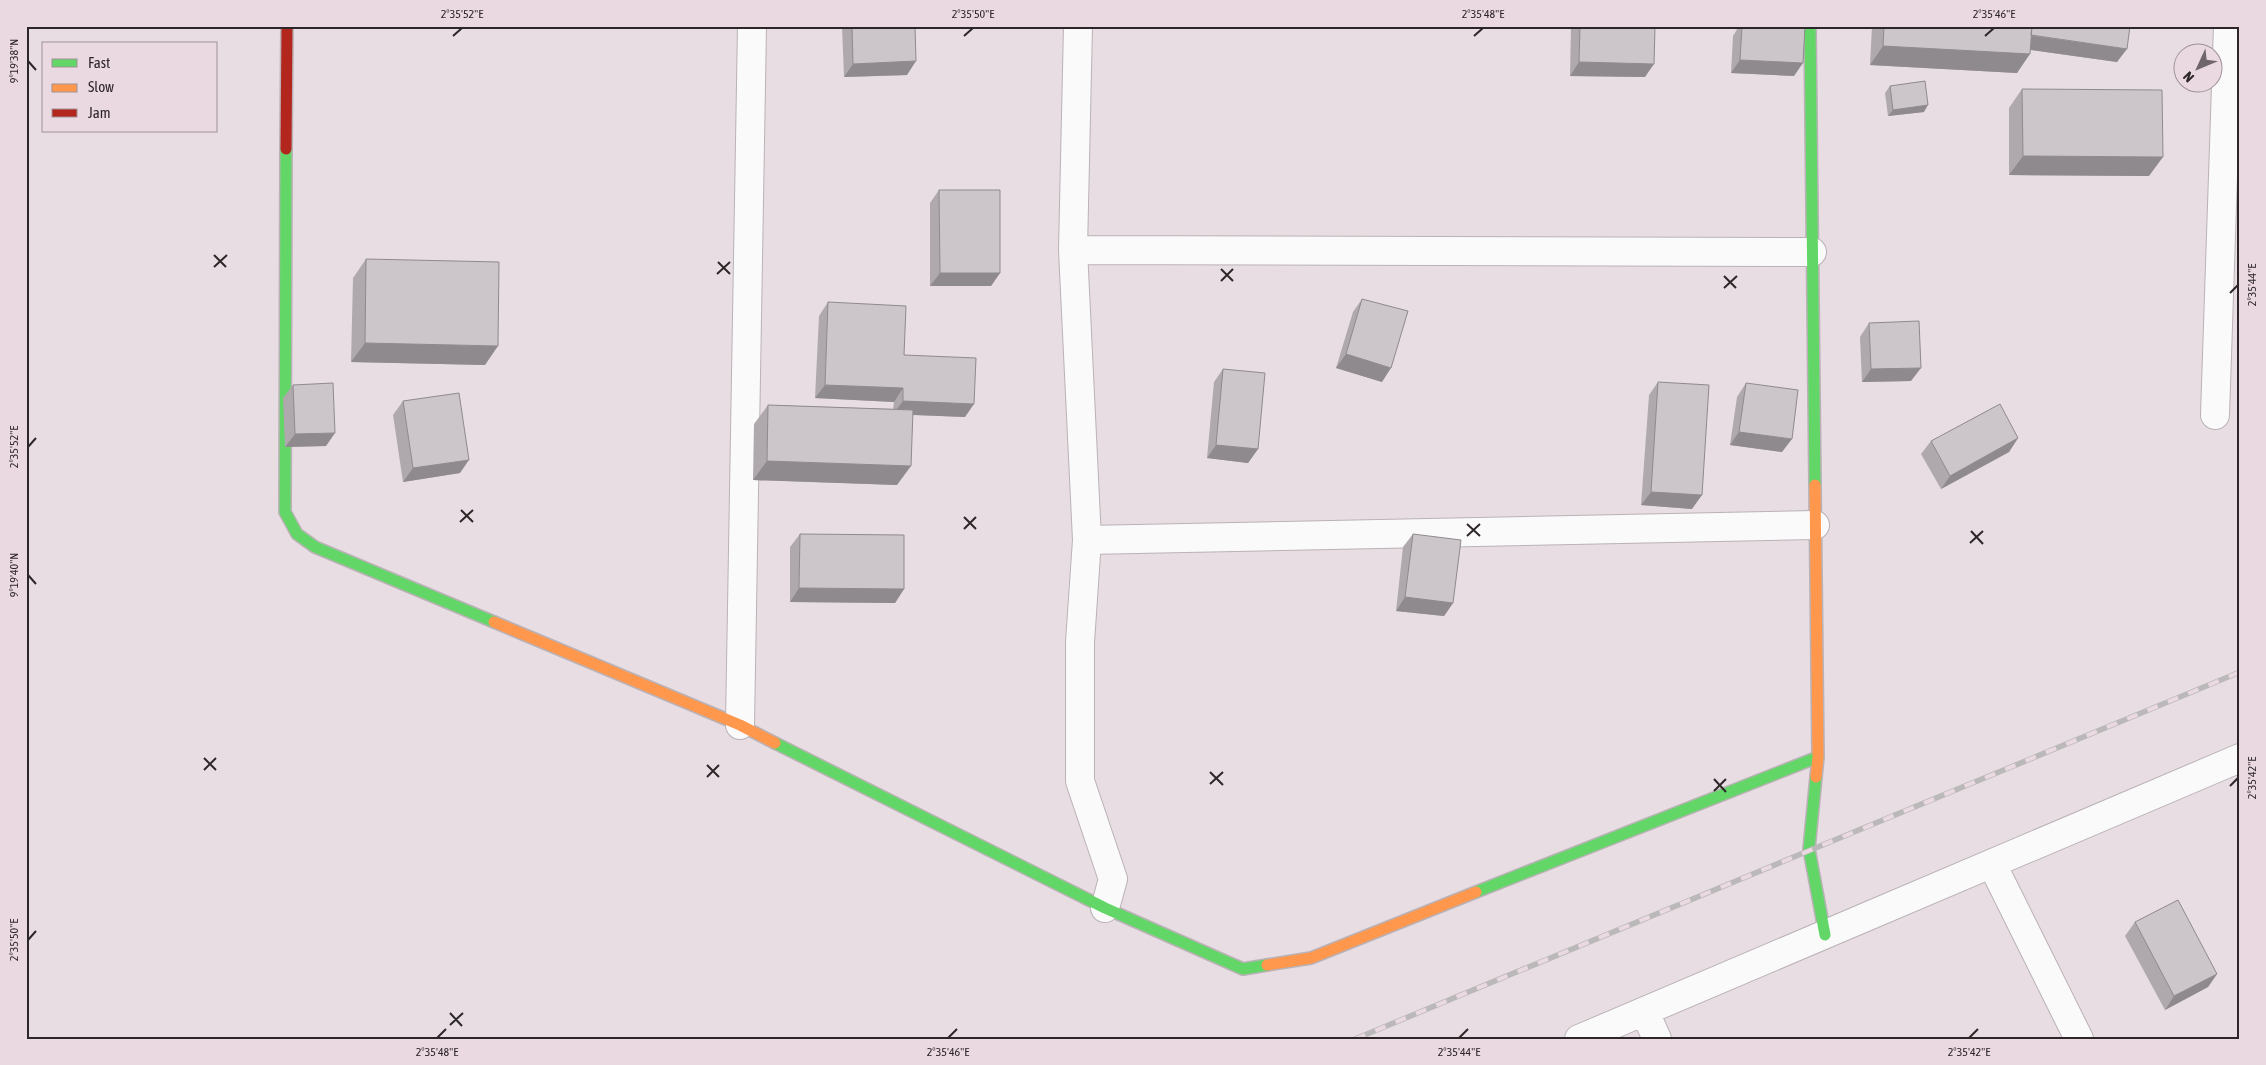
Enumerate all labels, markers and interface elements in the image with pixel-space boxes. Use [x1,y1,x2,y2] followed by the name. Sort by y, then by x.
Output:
[441,7,483,21] text: 2°35'52"E
[952,7,994,21] text: 2°35'50"E
[1462,7,1504,21] text: 2°35'48"E
[1973,7,2015,21] text: 2°35'46"E
[7,39,21,83] text: 9°19'38"N
[42,42,218,132] legend
[2174,42,2224,92] north arrow
[88,54,110,71] text: Fast
[2180,69,2197,86] text: N
[88,78,114,95] text: Slow
[88,104,111,121] text: Jam
[2245,264,2259,306] text: 2°35'44"E
[7,426,21,468] text: 2°35'52"E
[7,553,21,597] text: 9°19'40"N
[2245,757,2259,799] text: 2°35'42"E
[7,919,21,961] text: 2°35'50"E
[416,1045,458,1059] text: 2°35'48"E
[927,1045,969,1059] text: 2°35'46"E
[1438,1045,1480,1059] text: 2°35'44"E
[1948,1045,1990,1059] text: 2°35'42"E

